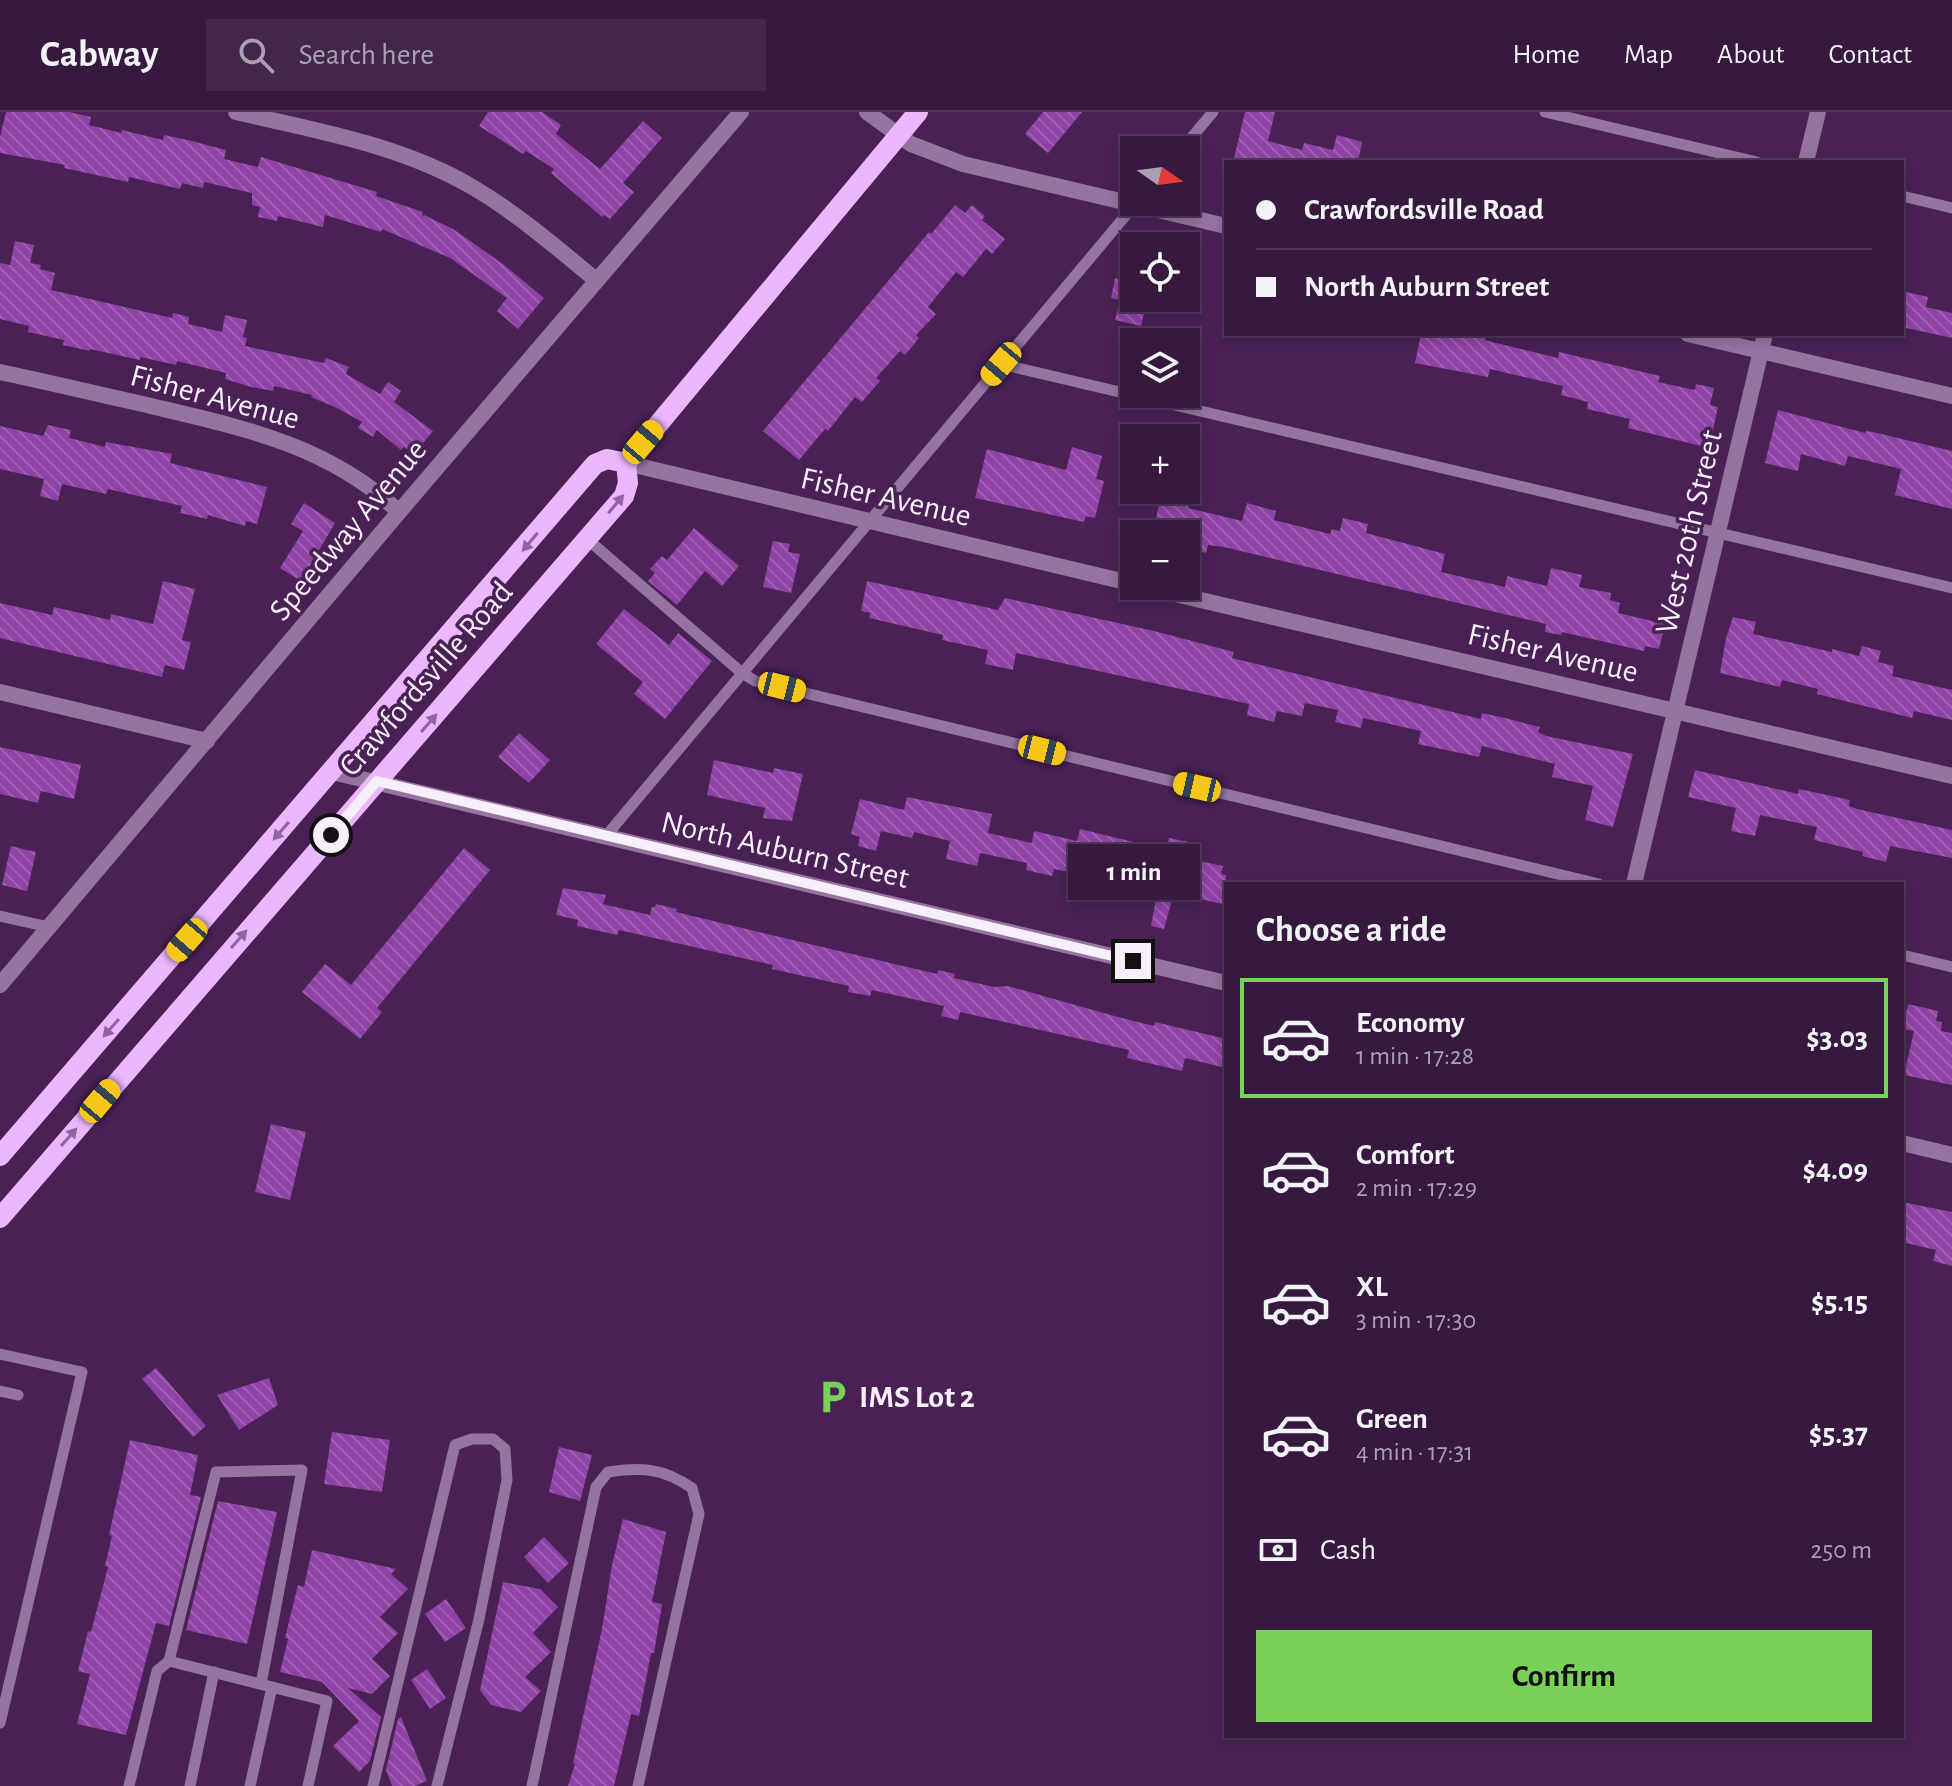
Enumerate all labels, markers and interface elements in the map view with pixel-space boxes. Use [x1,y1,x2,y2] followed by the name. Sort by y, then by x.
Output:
[206,19,766,91] search box
[234,33,278,77] icon: search
[40,36,158,74] text: Cabway
[298,40,434,70] text: Search here
[1513,41,1580,69] text: Home
[1624,41,1673,69] text: Map
[1717,41,1785,69] text: About
[1829,41,1912,69] text: Contact
[1120,136,1200,216] north arrow
[1120,136,1200,600] map controls
[1304,195,1544,225] text: Crawfordsville Road
[1120,232,1200,312] button: locate
[1304,272,1549,302] text: North Auburn Street
[1120,328,1200,408] button: layers
[976,338,1026,390] car
[127,359,303,435] street label: Fisher Avenue
[618,416,668,468] car
[1120,424,1200,504] button: +
[1650,427,1728,637] street label: West 20th Street
[263,433,433,627] street label: Speedway Avenue
[798,462,974,532] street label: Fisher Avenue
[607,494,624,514] one-way arrow
[1120,520,1200,600] button: −
[522,532,539,552] one-way arrow
[333,576,519,782] street label: Crawfordsville Road
[1465,618,1641,688] street label: Fisher Avenue
[756,670,808,704] car
[420,713,437,733] one-way arrow
[1016,733,1068,767] car
[1171,770,1223,804] car
[658,806,912,894] street label: North Auburn Street
[313,817,349,853] route start
[272,822,290,841] one-way arrow
[1067,845,1199,901] callout: 1 min
[1107,859,1161,885] text: 1 min
[1256,912,1446,948] text: Choose a ride
[162,914,212,966] car
[230,930,247,950] one-way arrow
[1115,943,1151,979] route end
[1260,1002,1332,1074] icon: car
[1356,1008,1465,1038] text: Economy
[102,1018,120,1038] one-way arrow
[1806,1023,1868,1053] text: $3.03
[1356,1043,1474,1069] text: 1 min · 17:28
[75,1075,125,1127] car
[60,1127,78,1146] one-way arrow
[1260,1134,1332,1206] icon: car
[1356,1140,1455,1170] text: Comfort
[1802,1155,1868,1185] text: $4.09
[1356,1175,1477,1201] text: 2 min · 17:29
[1260,1266,1332,1338] icon: car
[1356,1272,1388,1302] text: XL
[1811,1287,1868,1317] text: $5.15
[1356,1307,1476,1333] text: 3 min · 17:30
[814,1378,852,1416] parking icon: IMS Lot 2
[859,1381,975,1413] place label: IMS Lot 2
[1260,1398,1332,1470] icon: car
[1356,1404,1428,1434] text: Green
[1809,1419,1868,1449] text: $5.37
[1356,1439,1473,1465] text: 4 min · 17:31
[1256,1528,1300,1572] icon: cash
[1320,1535,1376,1565] text: Cash
[1810,1537,1872,1563] text: 250 m
[1256,1630,1872,1722] button: Confirm

